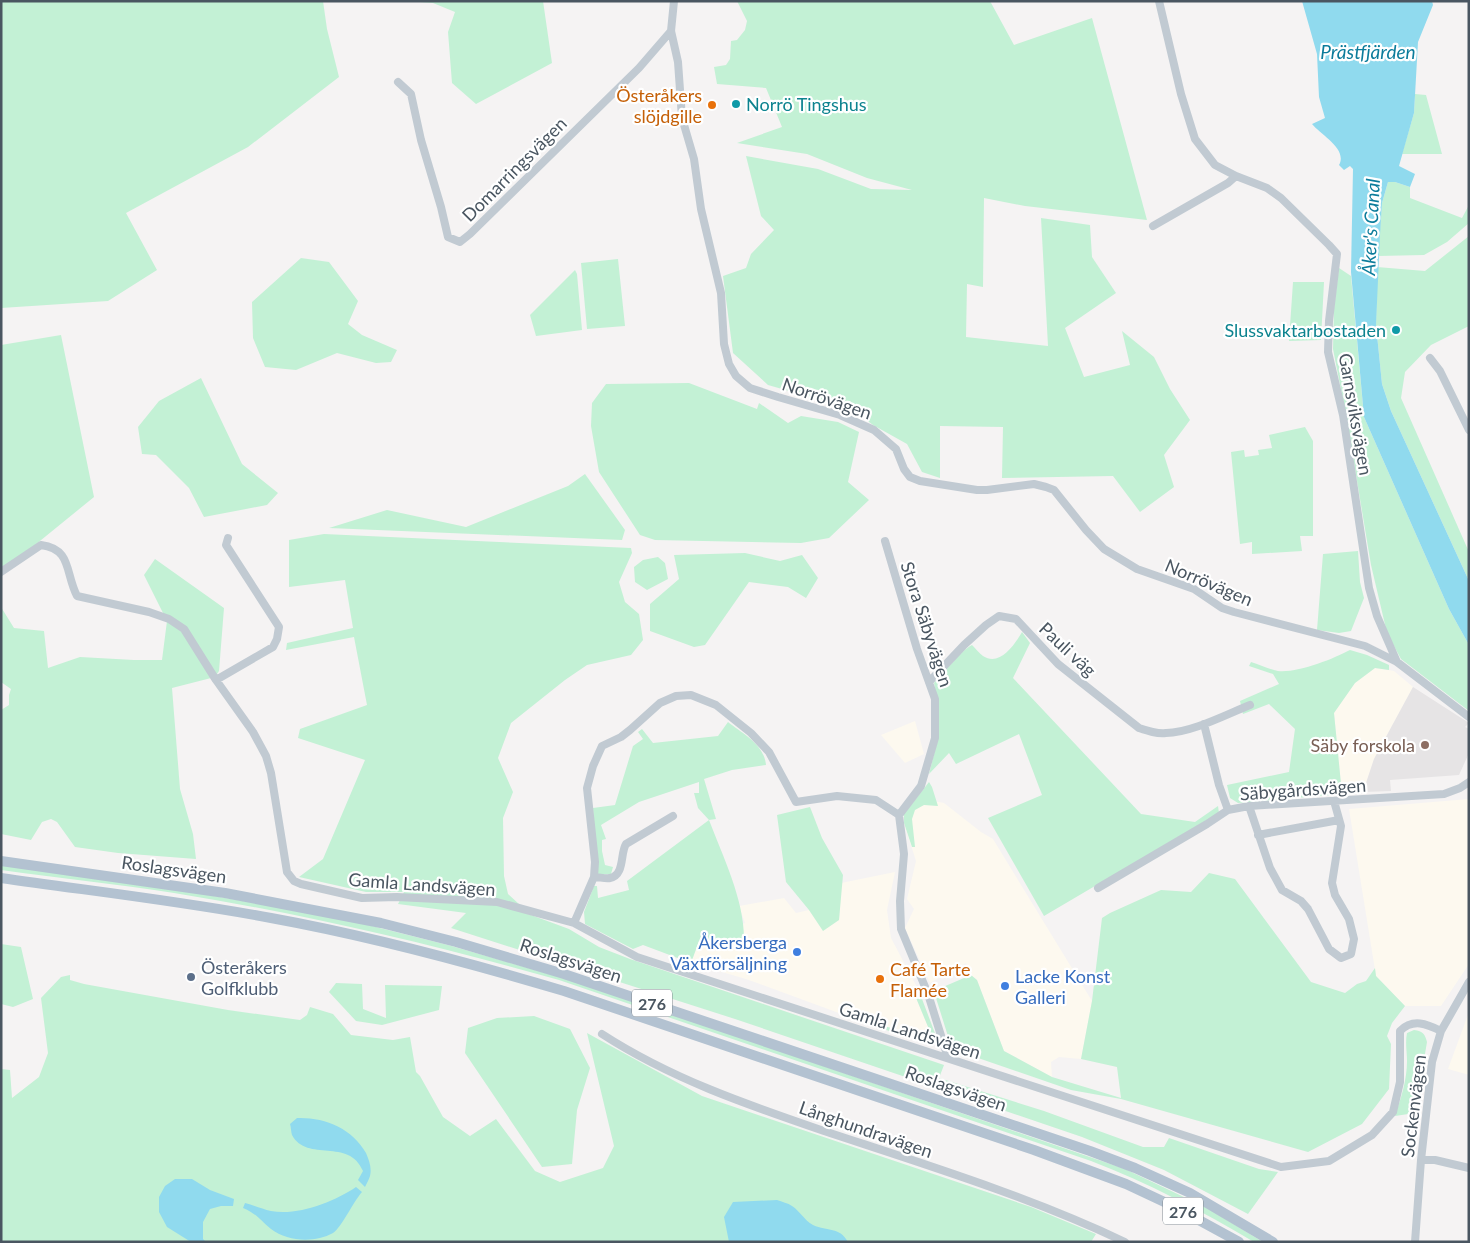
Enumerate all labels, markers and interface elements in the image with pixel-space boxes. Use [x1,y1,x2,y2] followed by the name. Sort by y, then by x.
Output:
[1320,40,1416,63] water label: Prästfjärden
[616,84,702,127] place label: Österåkers slöjdgille
[746,93,867,115] place label: Norrö Tingshus
[730,98,742,110] marker: Norrö Tingshus
[706,99,718,111] marker: Österåkers slöjdgille
[457,112,571,226] street label: Domarringsvägen
[1356,178,1384,277] water label: Åker's Canal
[1224,319,1386,341] place label: Slussvaktarbostaden
[1390,324,1402,336] marker: Slussvaktarbostaden
[1334,351,1378,477] street label: Garnsviksvägen
[779,372,875,424] street label: Norrövägen
[1162,554,1256,610] street label: Norrövägen
[896,559,958,689] street label: Stora Säbyvägen
[1035,617,1101,681] street label: Pauli väg
[1311,734,1415,756] place label: Säby forskola
[1419,739,1431,751] marker: Säby forskola
[1239,774,1367,804] street label: Säbygårdsvägen
[120,851,228,887] street label: Roslagsvägen
[348,868,496,900] street label: Gamla Landsvägen
[670,931,787,974] place label: Åkersberga Växtförsäljning
[517,933,625,987] street label: Roslagsvägen
[791,946,803,958] marker: Åkersberga Växtförsäljning
[201,956,287,999] place label: Österåkers Golfklubb
[890,958,970,1001] place label: Café Tarte Flamée
[1015,965,1111,1008] place label: Lacke Konst Galleri
[185,971,197,983] marker: Österåkers Golfklubb
[874,973,886,985] marker: Café Tarte Flamée
[999,980,1011,992] marker: Lacke Konst Galleri
[632,990,672,1016] road number: 276
[836,997,984,1063] street label: Gamla Landsvägen
[1396,1053,1430,1159] street label: Sockenvägen
[902,1060,1010,1116] street label: Roslagsvägen
[796,1096,936,1162] street label: Långhundravägen
[1163,1198,1203,1224] road number: 276

